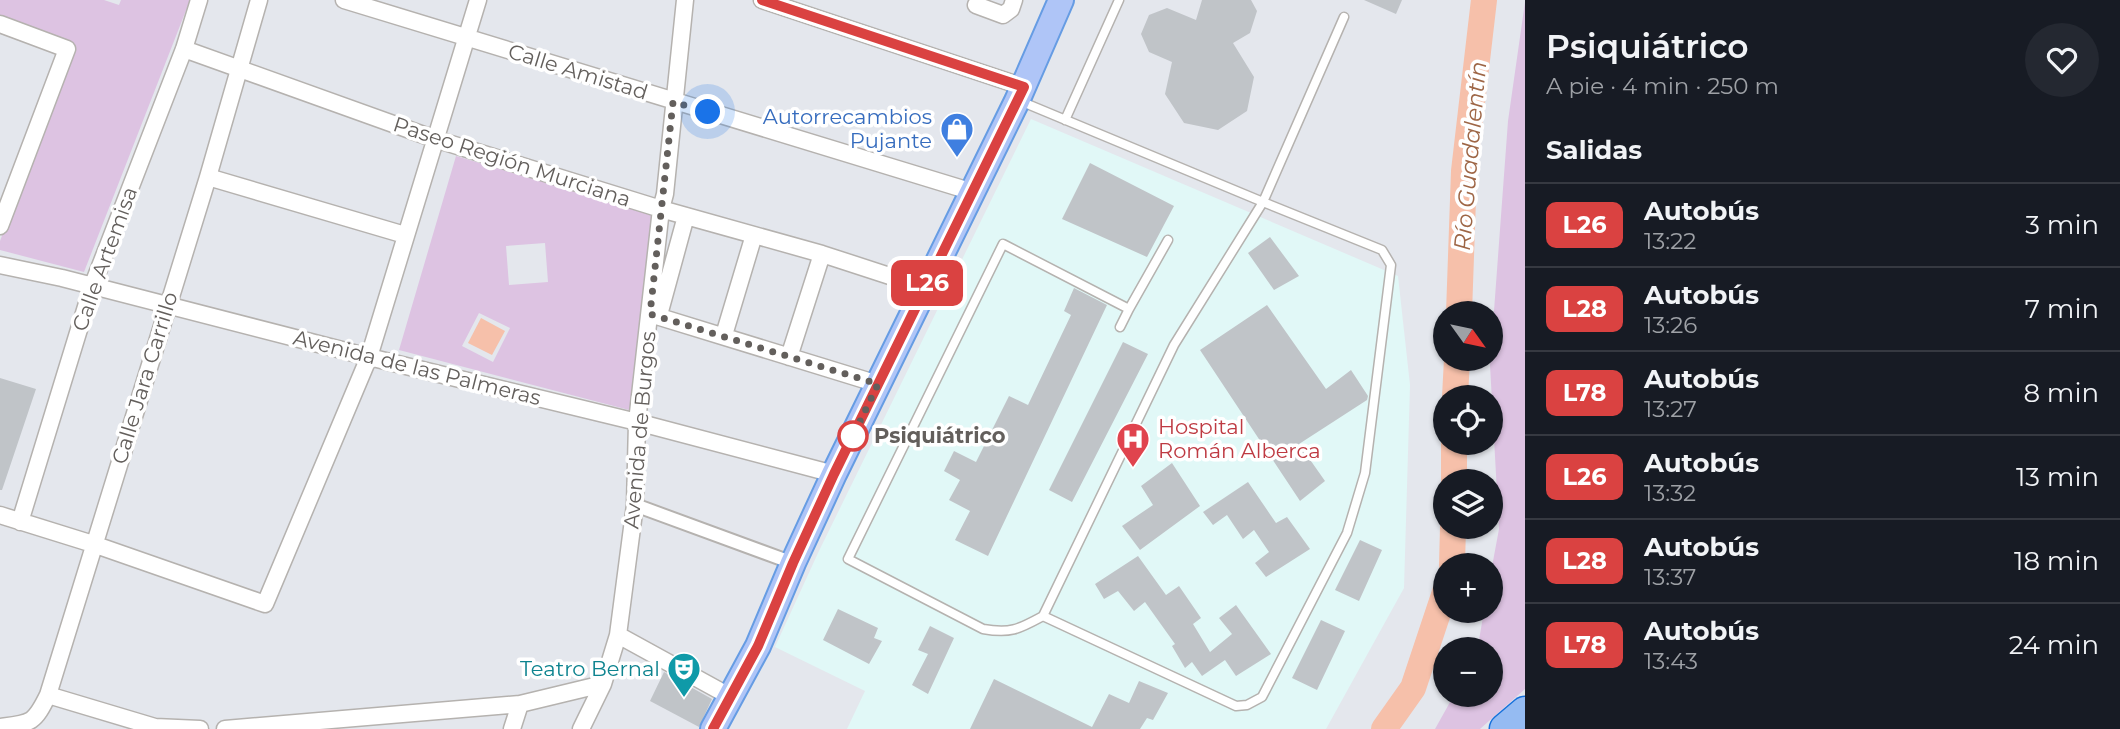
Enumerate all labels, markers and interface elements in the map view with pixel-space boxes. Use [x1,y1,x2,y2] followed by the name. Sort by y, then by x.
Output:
[2025,23,2099,97] button: heart
[1546,26,1749,66] text: Psiquiátrico
[505,38,651,105] street label: Calle Amistad
[1448,60,1492,252] water label: Río Guadalentín
[1546,72,1779,100] text: A pie · 4 min · 250 m
[690,94,725,129] your location
[763,104,932,153] place label: Autorrecambios Pujante
[938,110,976,159] shop icon: Autorrecambios Pujante
[390,111,634,212] street label: Paseo Región Murciana
[1546,134,1642,166] text: Salidas
[67,183,142,334] street label: Calle Artemisa
[1644,195,1759,227] text: Autobús
[2025,209,2099,241] text: 3 min
[1563,210,1606,239] text: L26
[1644,227,1696,255] text: 13:22
[887,260,967,306] line badge: L26
[905,268,949,297] text: L26
[1644,279,1759,311] text: Autobús
[106,289,183,467] street label: Calle Jara Carrillo
[2025,293,2099,325] text: 7 min
[1562,294,1607,323] text: L28
[1433,301,1503,371] north arrow
[1433,301,1503,707] map controls
[1644,311,1697,339] text: 13:26
[291,325,544,410] street label: Avenida de las Palmeras
[618,330,661,530] street label: Avenida de Burgos
[1644,363,1759,395] text: Autobús
[2023,377,2099,409] text: 8 min
[1563,378,1606,407] text: L78
[1433,385,1503,455] button: locate
[1644,395,1697,423] text: 13:27
[1158,414,1321,463] place label: Hospital Román Alberca
[1114,420,1152,469] hospital icon: Hospital Román Alberca
[838,421,868,451] marker: Psiquiátrico
[874,423,1006,448] place label: Psiquiátrico
[1644,447,1759,479] text: Autobús
[2016,461,2099,493] text: 13 min
[1563,462,1606,491] text: L26
[1433,469,1503,539] button: layers
[1644,479,1696,507] text: 13:32
[1644,531,1759,563] text: Autobús
[2014,545,2099,577] text: 18 min
[1562,546,1607,575] text: L28
[1433,553,1503,623] button: +
[1644,563,1696,591] text: 13:37
[1644,615,1759,647] text: Autobús
[2009,629,2099,661] text: 24 min
[1563,630,1606,659] text: L78
[1433,637,1503,707] button: −
[1644,647,1698,675] text: 13:43
[665,650,703,699] theatre icon: Teatro Bernal
[520,656,660,681] place label: Teatro Bernal

